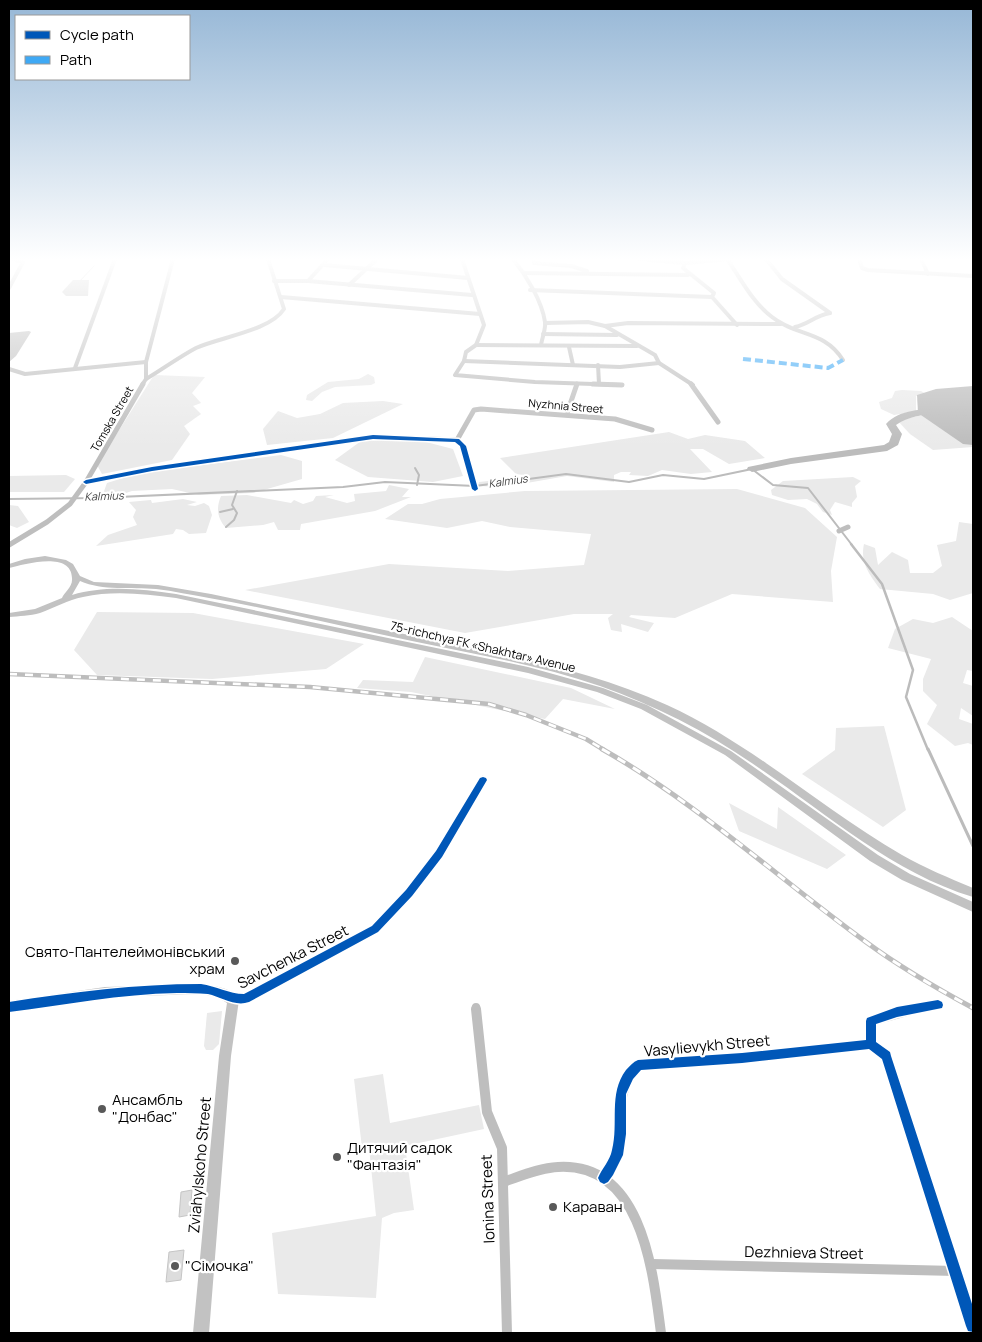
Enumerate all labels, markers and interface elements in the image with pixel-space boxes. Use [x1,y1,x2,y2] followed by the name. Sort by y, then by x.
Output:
[15,15,190,80] legend
[60,24,134,45] text: Cycle path
[60,49,92,70] text: Path
[87,383,136,454] street label: Tomska Street
[528,395,604,416] street label: Nyzhnia Street
[487,470,530,491] water label: Kalmius
[84,487,125,504] water label: Kalmius
[389,617,577,676] street label: 75-richchya FK «Shakhtar» Avenue
[234,919,352,994] street label: Savchenka Street
[25,941,225,979] place label: Свято-Пантелеймонівський храм
[229,955,241,967] marker: Свято-Пантелеймонівський храм
[643,1030,771,1061] street label: Vasylievykh Street
[112,1089,183,1127] place label: Ансамбль "Донбас"
[183,1096,216,1234] street label: Zviahylskoho Street
[96,1103,108,1115] marker: Ансамбль "Донбас"
[347,1137,453,1175] place label: Дитячий садок "Фантазія"
[331,1151,343,1163] marker: Дитячий садок "Фантазія"
[475,1154,500,1244] street label: Ionina Street
[563,1196,623,1217] place label: Караван
[547,1201,559,1213] marker: Караван
[744,1241,864,1264] street label: Dezhnieva Street
[185,1255,254,1276] place label: "Сімочка"
[169,1260,181,1272] marker: "Сімочка"

